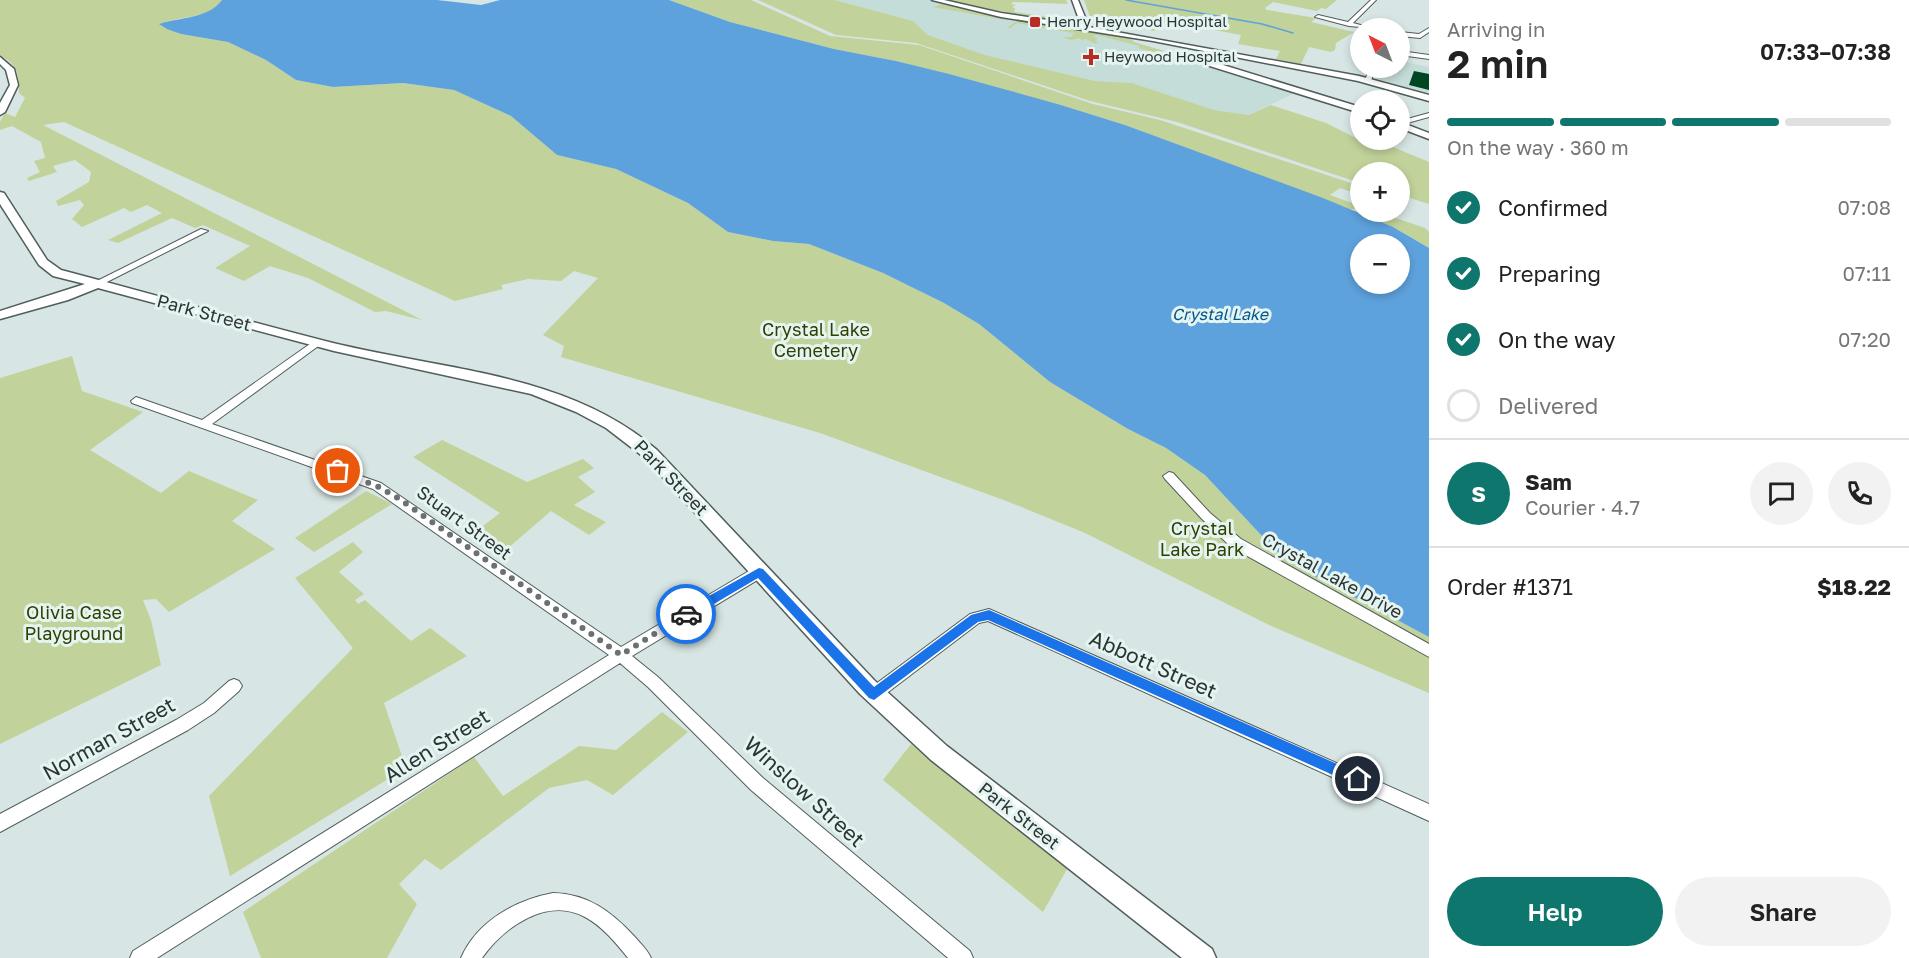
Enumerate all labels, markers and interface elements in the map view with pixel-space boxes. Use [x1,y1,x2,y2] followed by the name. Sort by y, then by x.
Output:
[1047,12,1227,30] place label: Henry Heywood Hospital
[1028,15,1042,29] marker: Henry Heywood Hospital
[1447,17,1545,41] text: Arriving in
[1350,18,1410,78] north arrow
[1350,18,1410,294] map controls
[1760,38,1891,65] text: 07:33–07:38
[1447,40,1548,87] text: 2 min
[1104,47,1237,65] place label: Heywood Hospital
[1082,48,1100,66] marker: Heywood Hospital
[1350,90,1410,150] button: locate
[1447,135,1629,159] text: On the way · 360 m
[1350,162,1410,222] button: +
[1447,191,1480,224] icon: check
[1498,194,1608,221] text: Confirmed
[1837,195,1891,219] text: 07:08
[1350,234,1410,294] button: −
[1447,257,1480,290] icon: check
[1498,260,1601,287] text: Preparing
[1843,261,1891,285] text: 07:11
[155,289,254,335] street label: Park Street
[1172,304,1270,324] water label: Crystal Lake
[762,318,870,361] park label: Crystal Lake Cemetery
[1447,323,1480,356] icon: check
[1498,326,1616,353] text: On the way
[1838,327,1891,351] text: 07:20
[1498,392,1598,419] text: Delivered
[630,435,713,520] street label: Park Street
[312,445,363,496] pin
[321,454,354,487] icon: bag
[1750,462,1813,525] button: chat
[1828,462,1891,525] button: phone
[1525,468,1572,495] text: Sam
[413,480,516,564] street label: Stuart Street
[1471,480,1486,507] text: S
[1525,495,1640,519] text: Courier · 4.7
[1160,517,1244,560] park label: Crystal Lake Park
[1258,527,1406,623] street label: Crystal Lake Drive
[1447,573,1573,600] text: Order #1371
[1817,573,1891,600] text: $18.22
[656,584,716,644] courier
[670,598,703,631] icon: car
[25,601,123,644] park label: Olivia Case Playground
[1086,624,1221,704] street label: Abbott Street
[38,691,179,785] street label: Norman Street
[379,702,494,788] street label: Allen Street
[739,730,870,852] street label: Winslow Street
[1332,753,1383,804] pin
[1341,762,1374,795] icon: home
[975,777,1065,854] street label: Park Street
[1447,877,1663,946] button: Help
[1675,877,1891,946] button: Share

